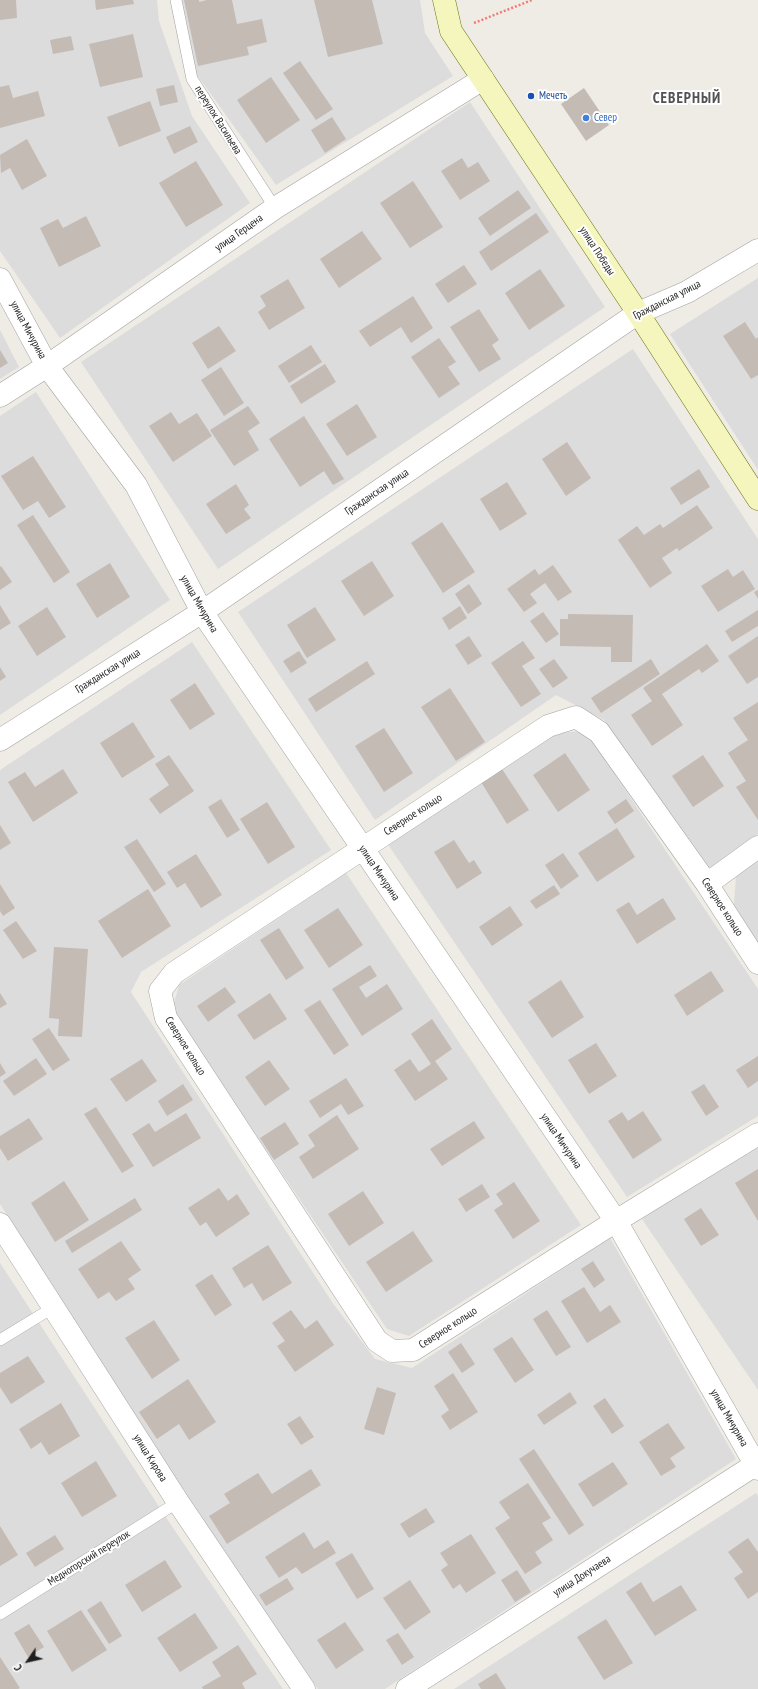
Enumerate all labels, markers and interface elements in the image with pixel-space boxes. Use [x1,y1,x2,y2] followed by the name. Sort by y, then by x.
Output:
[192,83,244,157] street label: переулок Васильева
[539,89,567,103] place label: Мечеть
[653,90,721,108] district label: СЕВЕРНЫЙ
[526,91,536,101] marker: Мечеть
[594,111,617,125] place label: Север
[581,113,591,123] marker: Север
[212,212,266,254] street label: улица Герцена
[576,224,618,278] street label: улица Победы
[631,277,703,323] street label: Гражданская улица
[7,299,49,361] street label: улица Мичурина
[343,466,411,518] street label: Гражданская улица
[177,573,221,635] street label: улица Мичурина
[73,646,143,696] street label: Гражданская улица
[381,791,445,839] street label: Северное кольцо
[356,843,402,903] street label: улица Мичурина
[698,875,746,939] street label: Северное кольцо
[162,1014,208,1078] street label: Северное кольцо
[538,1111,584,1171] street label: улица Мичурина
[416,1304,480,1352] street label: Северное кольцо
[707,1387,751,1449] street label: улица Мичурина
[130,1432,170,1484] street label: улица Кирова
[45,1527,133,1589] street label: Медногорский переулок
[551,1553,613,1599] street label: улица Докучаева
[8,1641,48,1681] north arrow
[11,1662,25,1674] text: С

